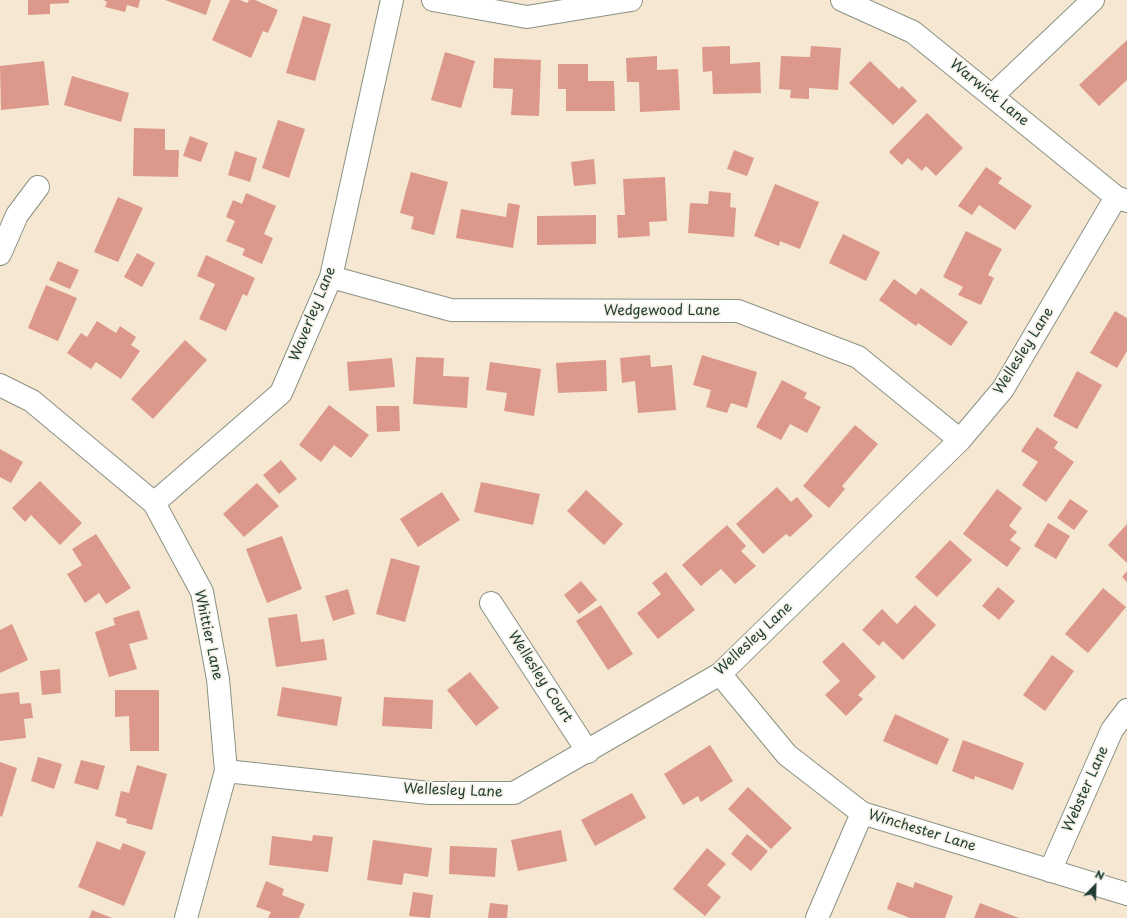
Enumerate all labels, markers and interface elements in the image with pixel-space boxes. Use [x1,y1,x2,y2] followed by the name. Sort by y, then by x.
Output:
[946,56,1032,130] street label: Warwick Lane
[286,264,340,364] street label: Waverley Lane
[604,303,720,319] street label: Wedgewood Lane
[991,304,1057,398] street label: Wellesley Lane
[190,588,226,682] street label: Whittier Lane
[712,599,796,679] street label: Wellesley Lane
[504,628,576,726] street label: Wellesley Court
[1060,743,1112,835] street label: Webster Lane
[403,781,503,801] street label: Wellesley Lane
[866,807,978,855] street label: Winchester Lane
[1093,865,1107,884] text: N
[1075,866,1115,906] north arrow

